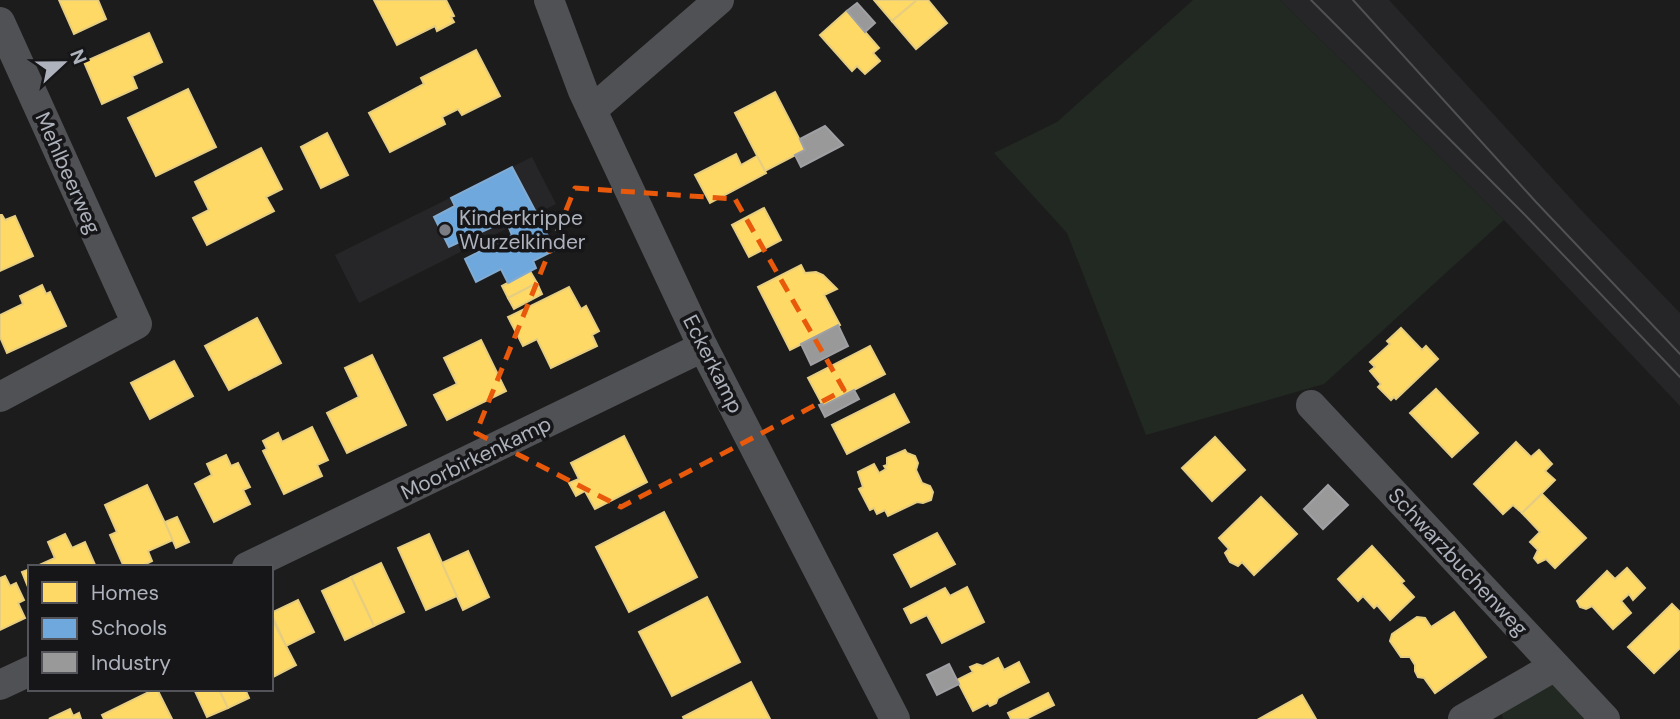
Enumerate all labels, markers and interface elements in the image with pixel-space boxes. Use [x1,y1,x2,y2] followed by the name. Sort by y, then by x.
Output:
[28,28,98,98] north arrow
[64,46,92,68] text: N
[29,108,107,238] street label: Mehlbeerweg
[459,204,586,256] place label: Kinderkrippe Wurzelkinder
[437,222,453,238] marker: Kinderkrippe Wurzelkinder
[676,310,750,418] street label: Eckerkamp
[396,409,556,507] street label: Moorbirkenkamp
[1382,482,1534,642] street label: Schwarzbuchenweg
[28,565,273,691] legend
[91,579,159,607] text: Homes
[91,614,167,642] text: Schools
[91,649,171,677] text: Industry

